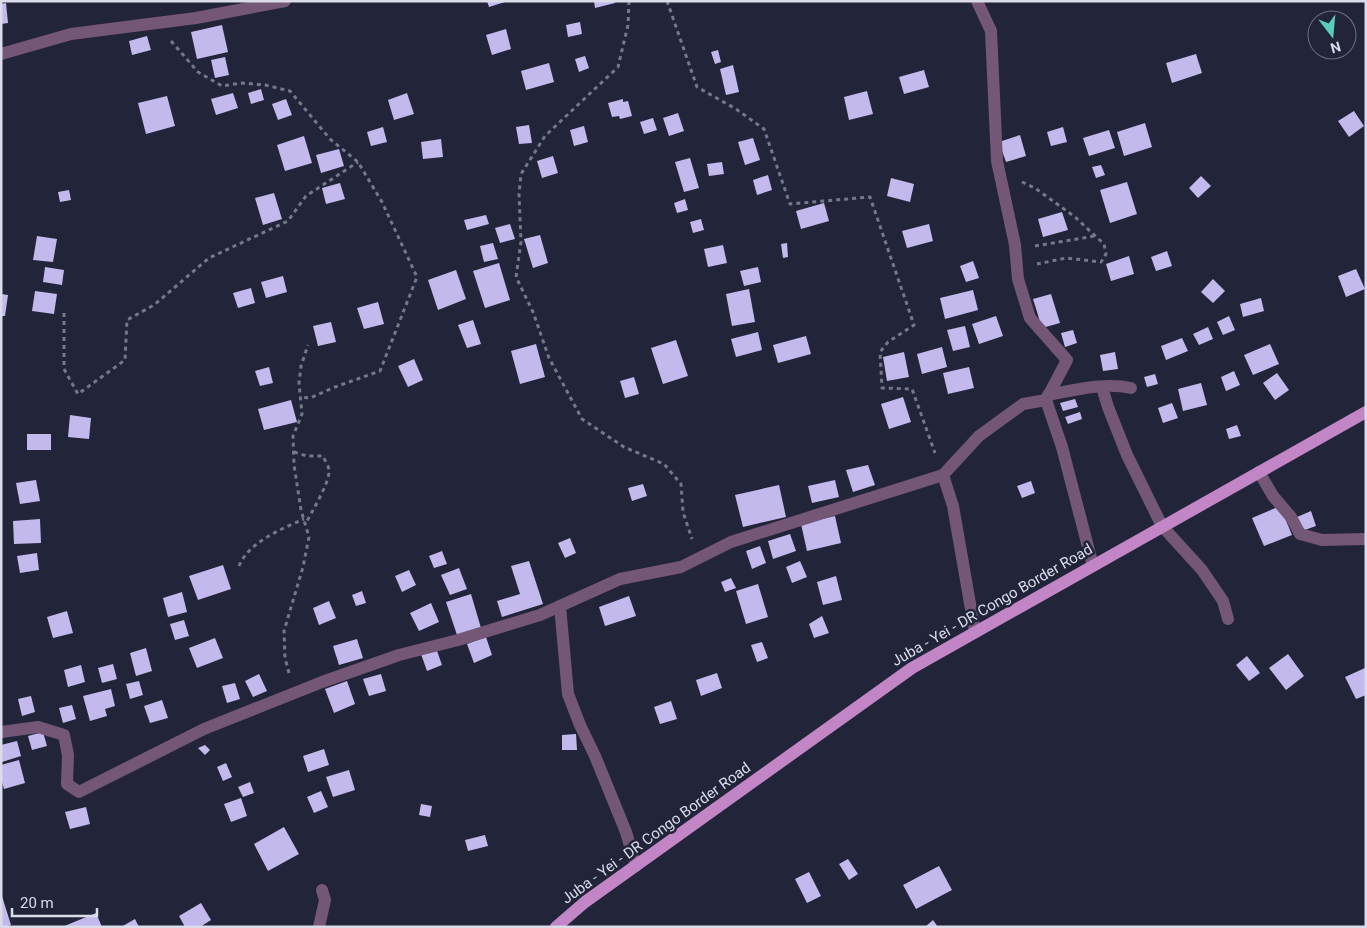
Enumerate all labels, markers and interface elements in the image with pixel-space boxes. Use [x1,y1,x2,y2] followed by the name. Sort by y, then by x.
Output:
[1307,10,1357,60] north arrow
[1329,38,1343,57] text: N
[888,540,1096,670] street label: Juba - Yei - DR Congo Border Road
[558,758,754,908] street label: Juba - Yei - DR Congo Border Road
[12,886,98,918] scale bar
[20,894,54,912] text: 20 m

